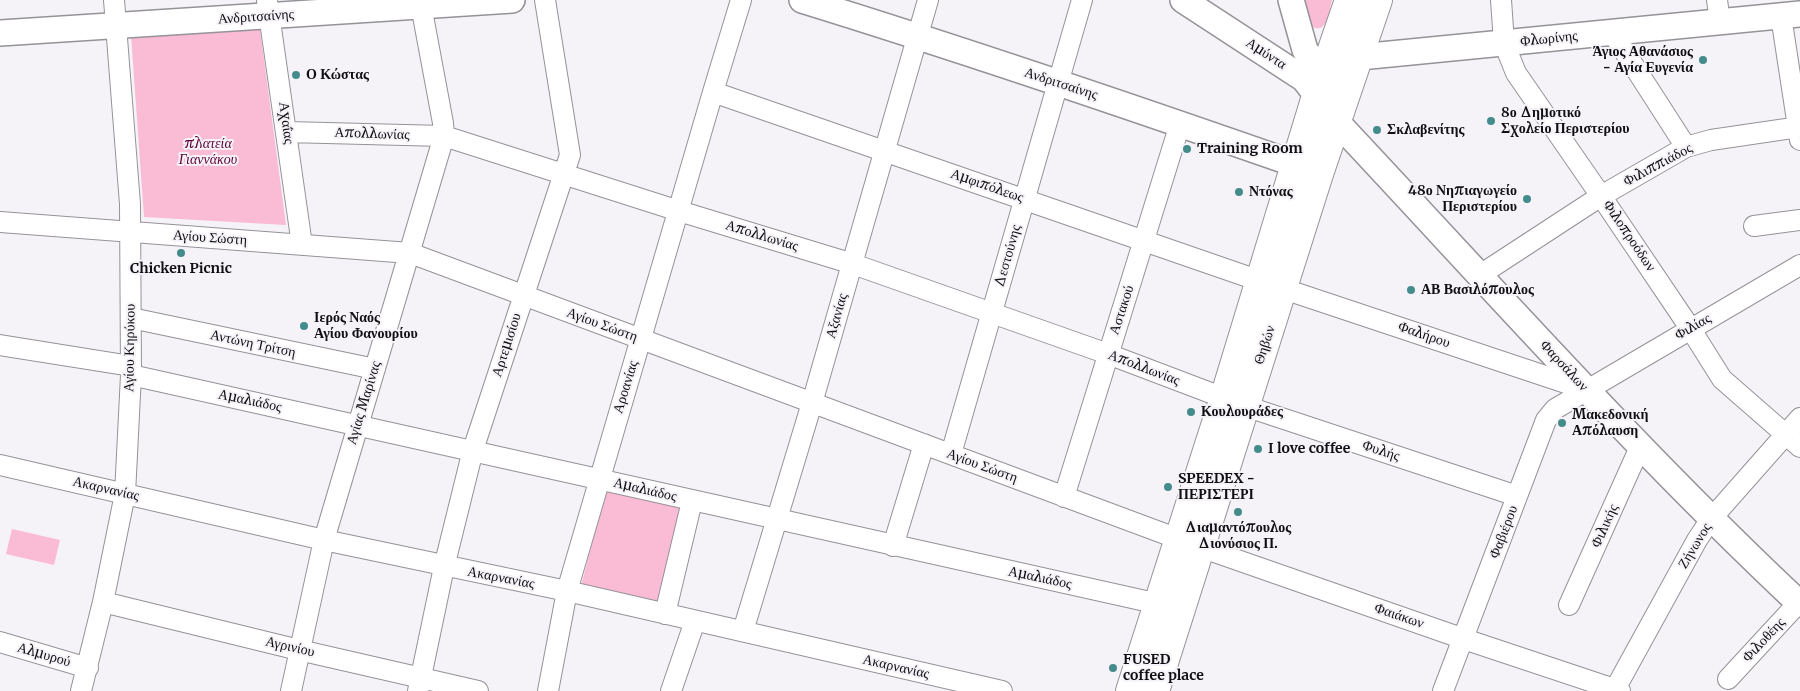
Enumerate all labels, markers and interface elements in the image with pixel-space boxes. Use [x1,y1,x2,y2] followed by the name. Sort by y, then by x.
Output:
[217,6,295,28] street label: Ανδριτσαίνης
[1520,28,1578,50] street label: Φλωρίνης
[1243,35,1289,73] street label: Αμύντα
[1592,44,1693,76] place label: Άγιος Αθανάσιος - Αγία Ευγενία
[1697,54,1709,66] marker: Άγιος Αθανάσιος - Αγία Ευγενία
[1022,64,1100,104] street label: Ανδριτσαίνης
[306,67,369,83] place label: Ο Κώστας
[290,69,302,81] marker: Ο Κώστας
[275,101,297,145] street label: Αχαΐας
[1501,105,1630,138] place label: 8ο Δημοτικό Σχολείο Περιστερίου
[1485,115,1497,127] marker: 8ο Δημοτικό Σχολείο Περιστερίου
[1387,122,1464,138] place label: Σκλαβενίτης
[334,124,410,144] street label: Απολλωνίας
[1371,124,1383,136] marker: Σκλαβενίτης
[179,136,237,168] park label: πλατεία Γιαννάκου
[1621,140,1695,190] street label: Φιλιππιάδος
[1197,141,1303,157] place label: Training Room
[1181,143,1193,155] marker: Training Room
[948,166,1026,206] street label: Αμφιπόλεως
[1408,183,1517,216] place label: 48ο Νηπιαγωγείο Περιστερίου
[1249,184,1293,200] place label: Ντόνας
[1233,186,1245,198] marker: Ντόνας
[1521,193,1533,205] marker: 48ο Νηπιαγωγείο Περιστερίου
[1599,197,1659,275] street label: Φιλοπροόδων
[723,217,801,255] street label: Απολλωνίας
[991,223,1025,289] street label: Δεστούνης
[172,227,248,249] street label: Αγίου Σώστη
[175,247,187,259] marker: Chicken Picnic
[130,261,232,277] place label: Chicken Picnic
[1421,282,1534,298] place label: ΑΒ Βασιλόπουλος
[1106,283,1138,337] street label: Αστακού
[1405,284,1417,296] marker: ΑΒ Βασιλόπουλος
[823,292,851,340] street label: Αξανίας
[121,304,139,392] street label: Αγίου Κηρύκου
[564,304,640,346] street label: Αγίου Σώστη
[314,310,418,342] place label: Ιερός Ναός Αγίου Φανουρίου
[1672,310,1714,344] street label: Φιλίας
[489,311,525,379] street label: Αρτεμισίου
[1396,318,1452,352] street label: Φαλήρου
[298,320,310,332] marker: Ιερός Ναός Αγίου Φανουρίου
[1251,323,1279,367] street label: Θηβών
[209,327,297,361] street label: Αντώνη Τρίτση
[1536,337,1592,395] street label: Φαρσάλων
[1106,347,1182,389] street label: Απολλωνίας
[343,359,385,447] street label: Αγίας Μαρίνας
[610,359,642,415] street label: Αροανίας
[217,386,283,416] street label: Αμαλιάδος
[1201,404,1283,420] place label: Κουλουράδες
[1185,406,1197,418] marker: Κουλουράδες
[1572,407,1648,440] place label: Μακεδονική Απόλαυση
[1556,417,1568,429] marker: Μακεδονική Απόλαυση
[1360,437,1402,465] street label: Φυλής
[1268,441,1350,457] place label: I love coffee
[1252,443,1264,455] marker: I love coffee
[944,445,1020,487] street label: Αγίου Σώστη
[1178,471,1255,504] place label: SPEEDEX - ΠΕΡΙΣΤΕΡΙ
[71,473,141,505] street label: Ακαρνανίας
[612,475,678,505] street label: Αμαλιάδος
[1162,481,1174,493] marker: SPEEDEX - ΠΕΡΙΣΤΕΡΙ
[1588,502,1622,550] street label: Φιλικής
[1486,503,1522,561] street label: Φαβιέρου
[1232,506,1244,518] marker: Διαμαντόπουλος Διονύσιος Π.
[1185,520,1291,552] place label: Διαμαντόπουλος Διονύσιος Π.
[1675,520,1715,572] street label: Ζήνωνος
[466,563,536,593] street label: Ακαρνανίας
[1007,563,1073,593] street label: Αμαλιάδος
[1372,600,1426,632] street label: Φαιάκων
[1739,614,1789,666] street label: Φιλοθέης
[264,633,316,661] street label: Αγρινίου
[15,639,73,671] street label: Αλμυρού
[861,651,931,683] street label: Ακαρνανίας
[1123,652,1204,684] place label: FUSED coffee place
[1107,662,1119,674] marker: FUSED coffee place

